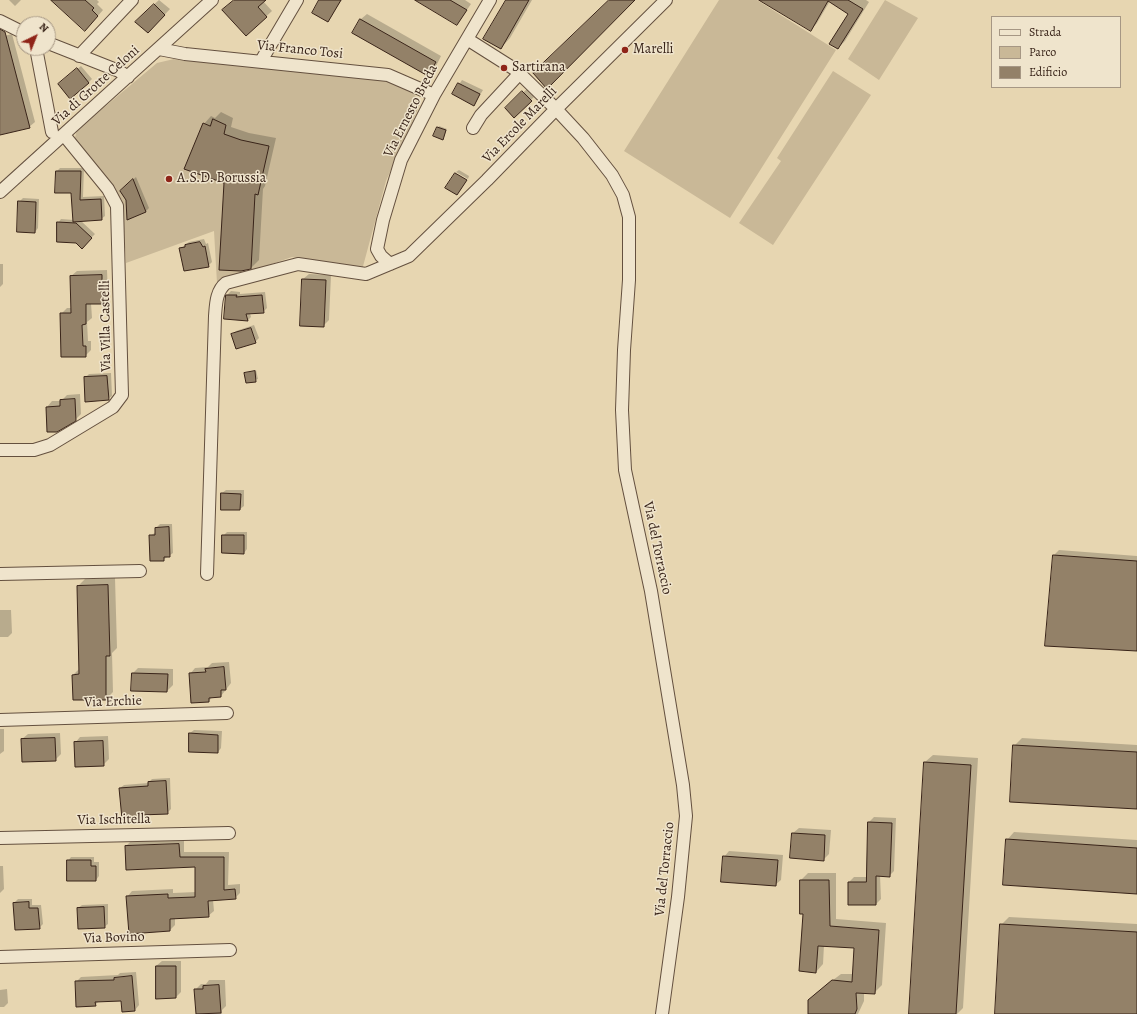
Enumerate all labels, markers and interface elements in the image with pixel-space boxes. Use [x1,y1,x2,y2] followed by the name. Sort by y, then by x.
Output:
[16,16,56,56] north arrow
[991,16,1121,88] legend
[36,19,52,36] text: N
[1029,24,1061,40] text: Strada
[256,37,344,63] street label: Via Franco Tosi
[49,42,143,130] street label: Via di Grotte Celoni
[633,42,674,58] place label: Marelli
[1029,44,1056,60] text: Parco
[620,45,630,55] marker: Marelli
[512,60,566,76] place label: Sartirana
[380,62,442,160] street label: Via Ernesto Breda
[499,63,509,73] marker: Sartirana
[1029,64,1067,80] text: Edificio
[479,83,561,167] street label: Via Ercole Marelli
[177,171,266,187] place label: A.S.D. Borussia
[164,174,174,184] marker: A.S.D. Borussia
[97,280,115,372] street label: Via Villa Castelli
[639,500,675,596] street label: Via del Torraccio
[84,693,142,711] street label: Via Erchie
[77,811,151,829] street label: Via Ischitella
[652,821,678,917] street label: Via del Torraccio
[83,929,145,947] street label: Via Bovino

